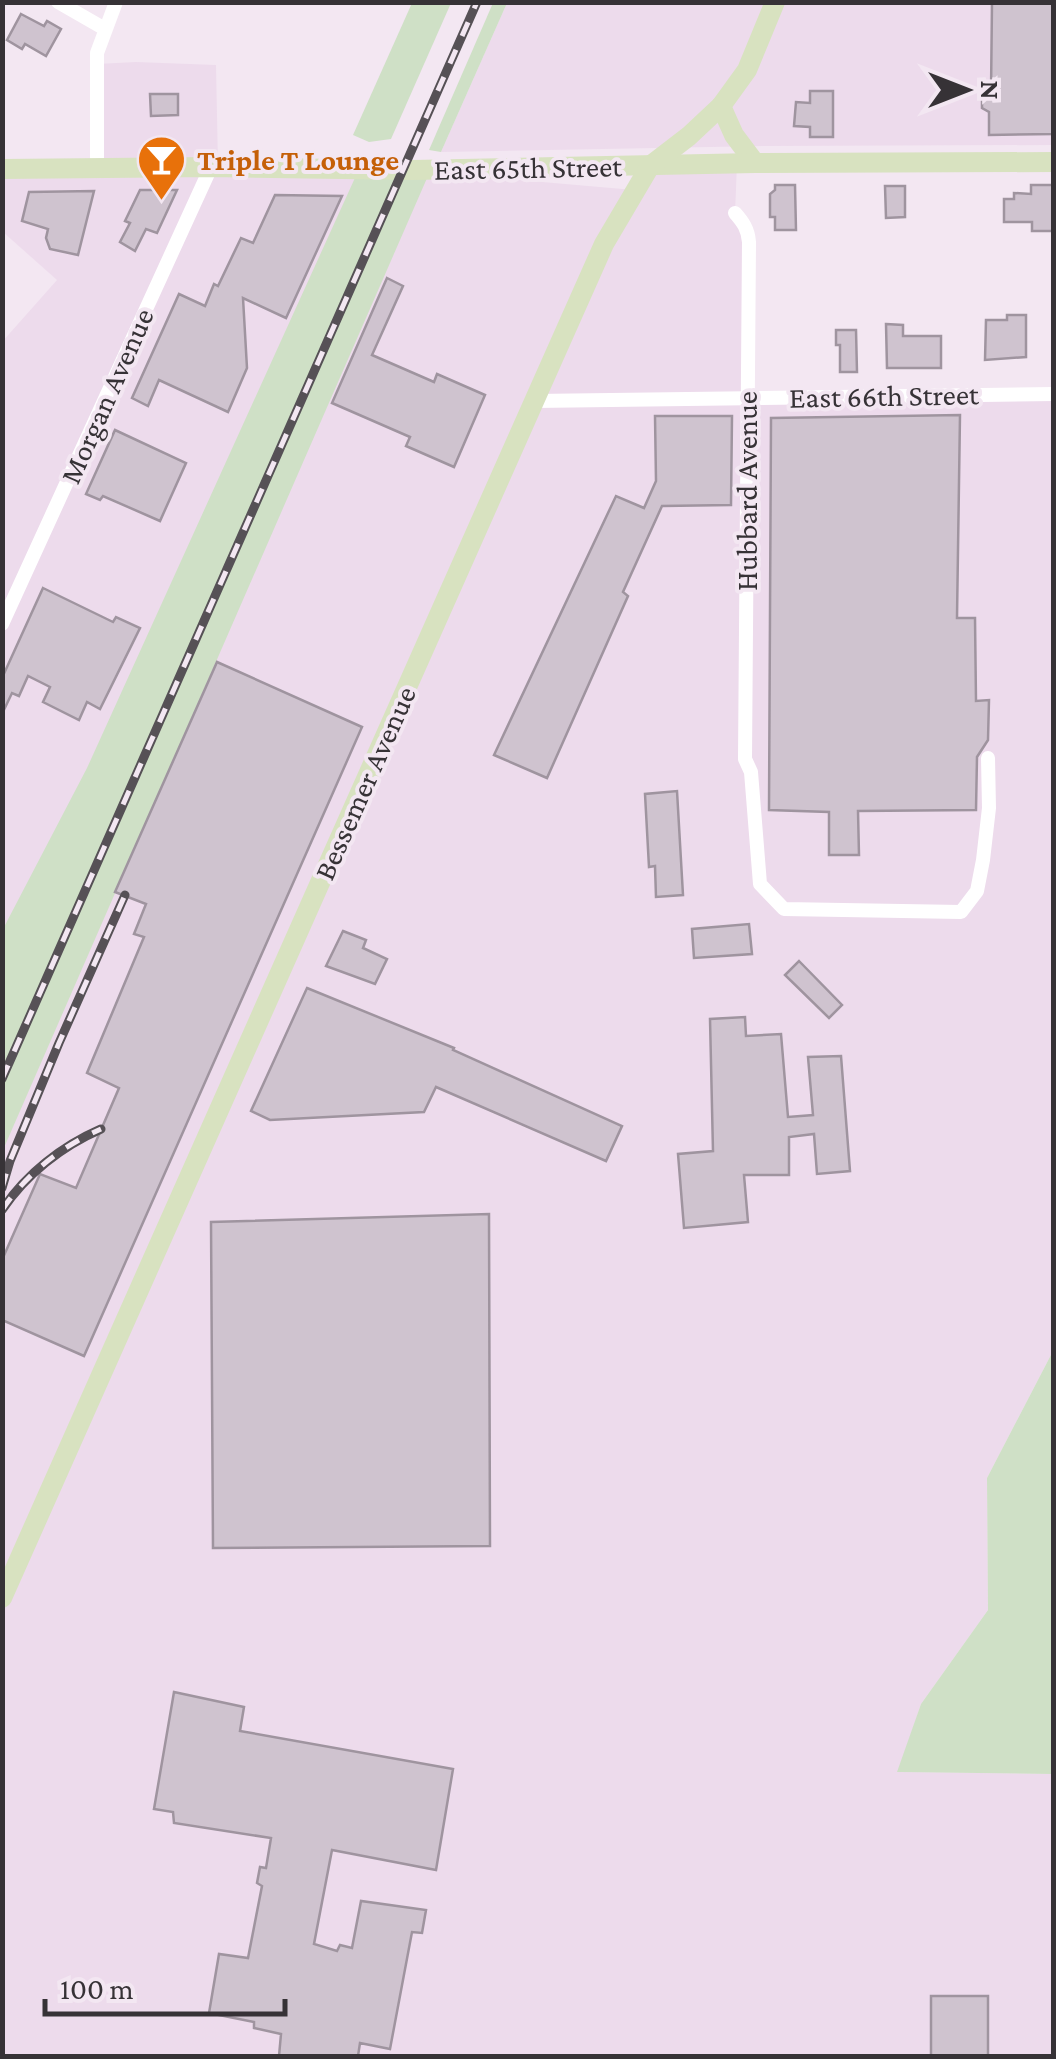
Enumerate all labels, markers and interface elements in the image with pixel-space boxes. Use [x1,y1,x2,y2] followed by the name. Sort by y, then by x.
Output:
[916,40,1016,140] north arrow
[975,80,1006,100] text: N
[136,134,188,202] bar icon: Triple T Lounge
[197,143,399,176] place label: Triple T Lounge
[434,149,623,186] street label: East 65th Street
[53,303,161,489] street label: Morgan Avenue
[789,377,980,414] street label: East 66th Street
[730,391,763,591] street label: Hubbard Avenue
[307,681,422,885] street label: Bessemer Avenue
[45,1954,285,2016] scale bar
[60,1972,134,2005] text: 100 m

